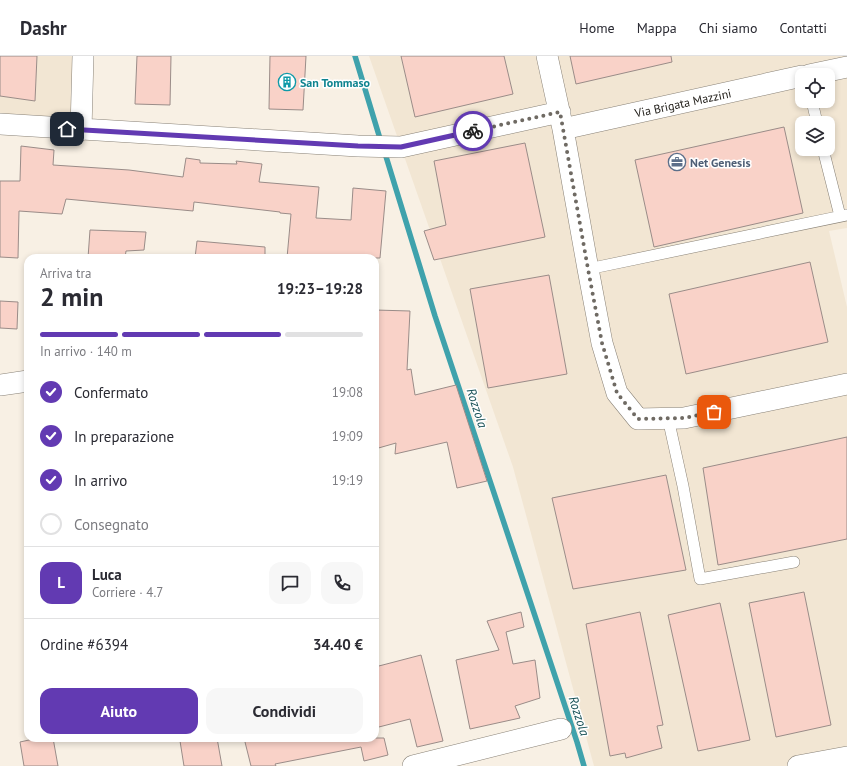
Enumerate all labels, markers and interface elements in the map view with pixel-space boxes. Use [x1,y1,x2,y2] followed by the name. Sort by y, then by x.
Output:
[20,16,67,40] text: Dashr
[579,19,615,37] text: Home
[637,19,677,37] text: Mappa
[699,19,757,37] text: Chi siamo
[779,19,827,37] text: Contatti
[795,68,835,156] map controls
[795,68,835,108] button: locate
[277,72,297,92] building icon: San Tommaso
[300,75,371,90] place label: San Tommaso
[632,85,733,121] street label: Via Brigata Mazzini
[453,111,493,151] courier
[50,112,84,146] pin
[795,116,835,156] button: layers
[56,118,78,140] icon: home
[462,120,484,142] icon: bike
[667,152,687,172] office icon: Net Genesis
[690,155,750,170] place label: Net Genesis
[40,265,91,282] text: Arriva tra
[277,279,363,298] text: 19:23–19:28
[40,280,103,313] text: 2 min
[40,343,132,360] text: In arrivo · 140 m
[40,381,62,403] icon: check
[74,383,148,402] text: Confermato
[332,384,363,401] text: 19:08
[463,386,492,431] water label: Rozzola
[697,395,731,429] pin
[703,401,725,423] icon: bag
[40,425,62,447] icon: check
[74,427,174,446] text: In preparazione
[332,428,363,445] text: 19:09
[40,469,62,491] icon: check
[74,471,127,490] text: In arrivo
[332,472,363,489] text: 19:19
[74,515,149,534] text: Consegnato
[269,562,311,604] button: chat
[321,562,363,604] button: phone
[92,565,122,584] text: Luca
[57,573,65,592] text: L
[92,584,163,601] text: Corriere · 4.7
[40,635,128,654] text: Ordine #6394
[313,635,363,654] text: 34.40 €
[40,688,198,734] button: Aiuto
[206,688,363,734] button: Condividi
[565,694,594,739] water label: Rozzola

